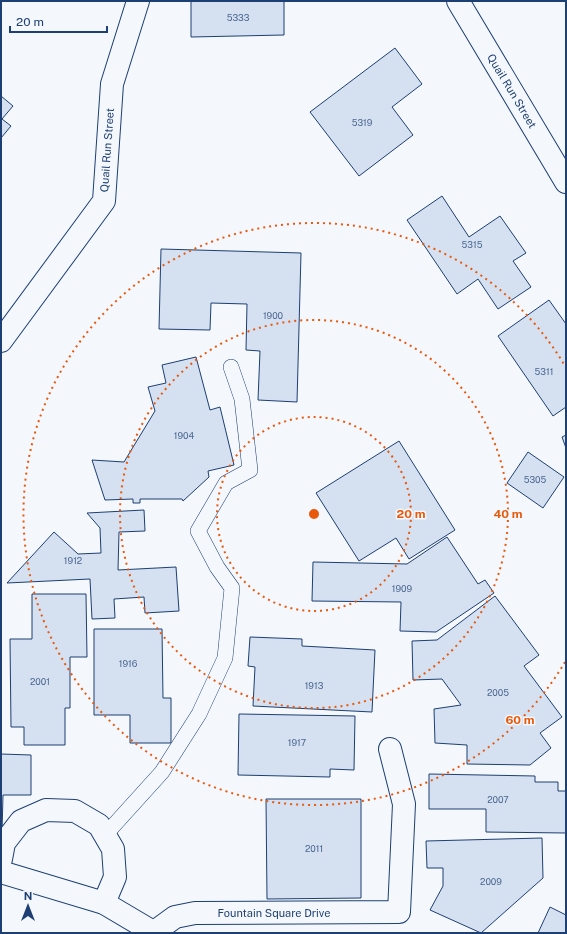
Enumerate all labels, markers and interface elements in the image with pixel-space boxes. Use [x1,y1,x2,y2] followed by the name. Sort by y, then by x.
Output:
[10,8,107,34] scale bar
[227,12,250,23] house number: 5333
[16,15,44,29] text: 20 m
[485,52,539,130] street label: Quail Run Street
[98,107,116,193] street label: Quail Run Street
[352,117,373,128] house number: 5319
[462,239,483,250] house number: 5315
[263,310,284,321] house number: 1900
[535,366,553,377] house number: 5311
[174,430,195,441] house number: 1904
[524,474,547,485] house number: 5305
[307,507,321,521] centre of rings
[397,507,426,521] text: 20 m
[493,507,523,521] text: 40 m
[64,555,82,566] house number: 1912
[392,583,413,594] house number: 1909
[119,658,138,669] house number: 1916
[30,676,50,687] house number: 2001
[305,680,324,691] house number: 1913
[487,687,509,698] house number: 2005
[505,713,535,727] text: 60 m
[288,737,306,748] house number: 1917
[487,794,509,805] house number: 2007
[305,843,323,854] house number: 2011
[480,876,502,887] house number: 2009
[8,886,48,926] north arrow
[24,890,32,902] text: N
[217,907,331,919] street label: Fountain Square Drive

